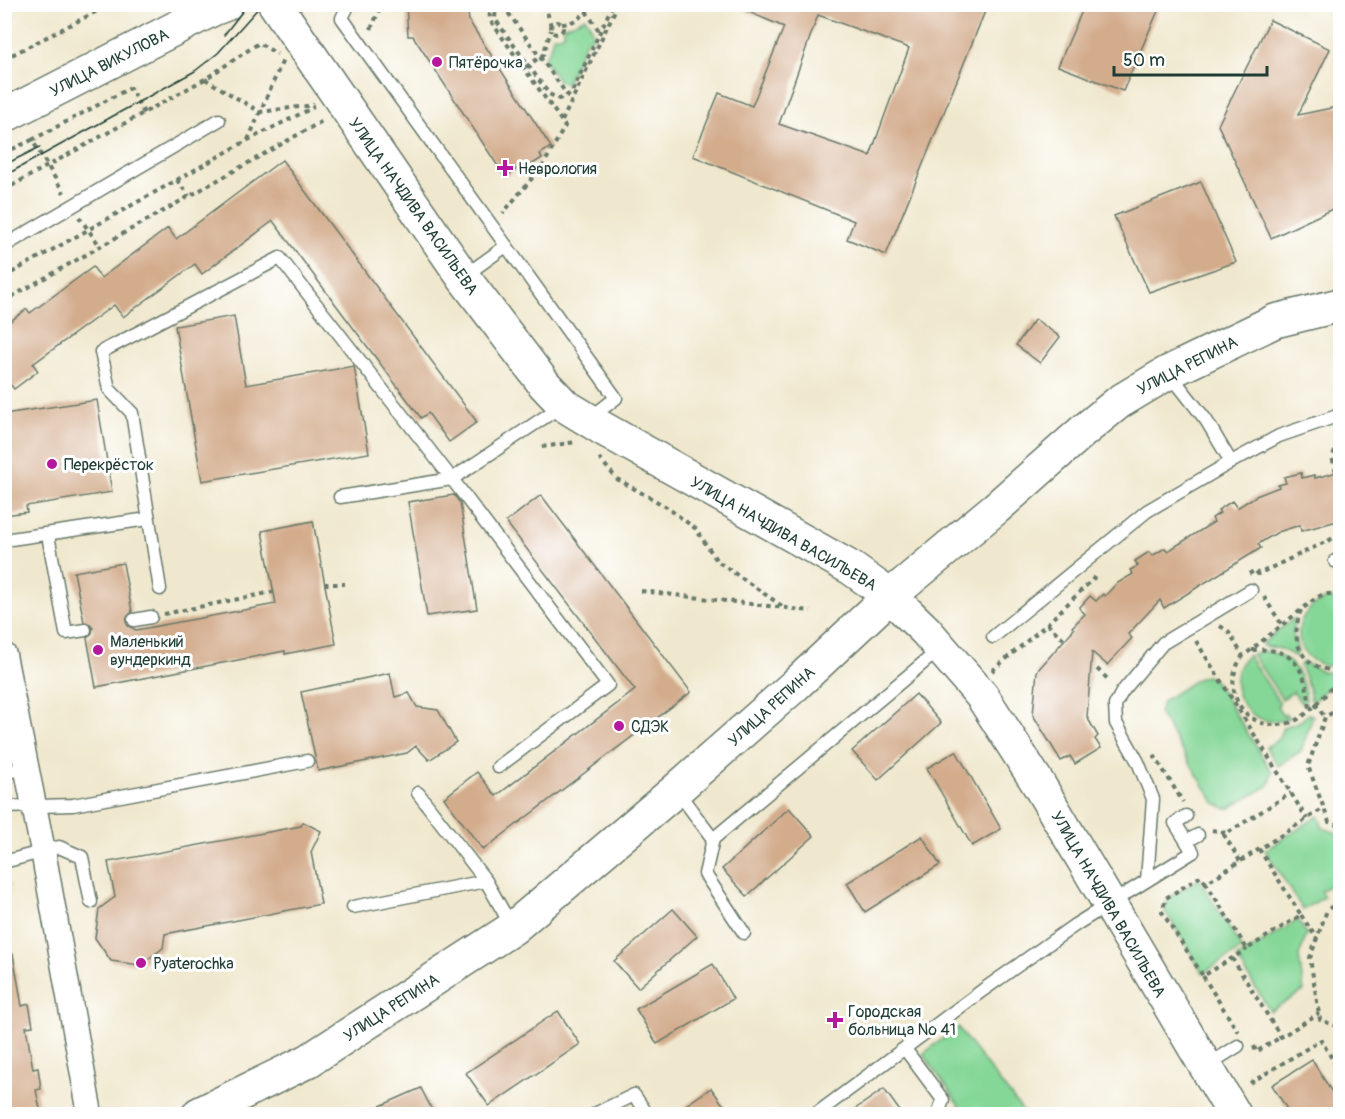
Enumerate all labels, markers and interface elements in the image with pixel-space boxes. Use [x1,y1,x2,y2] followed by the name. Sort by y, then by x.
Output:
[47,24,172,101] street label: УЛИЦА ВИКУЛОВА
[1114,39,1267,77] scale bar
[1123,49,1165,72] text: 50 m
[449,53,523,73] place label: Пятёрочка
[430,55,444,69] marker: Пятёрочка
[344,114,482,299] street label: УЛИЦА НАЧДИВА ВАСИЛЬЕВА
[496,159,514,177] marker: Неврология
[518,159,597,179] place label: Неврология
[1134,332,1241,400] street label: УЛИЦА РЕПИНА
[64,455,154,475] place label: Перекрёсток
[45,457,59,471] marker: Перекрёсток
[687,472,880,596] street label: УЛИЦА НАЧДИВА ВАСИЛЬЕВА
[110,632,191,670] place label: Маленький вундеркинд
[91,643,105,657] marker: Маленький вундеркинд
[724,663,819,751] street label: УЛИЦА РЕПИНА
[631,717,669,737] place label: СДЭК
[612,719,626,733] marker: СДЭК
[1046,808,1170,1001] street label: УЛИЦА НАЧДИВА ВАСИЛЬЕВА
[153,954,234,974] place label: Pyaterochka
[134,956,148,970] marker: Pyaterochka
[340,969,443,1046] street label: УЛИЦА РЕПИНА
[848,1002,956,1040] place label: Городская больница № 41
[826,1011,844,1029] marker: Городская больница № 41

